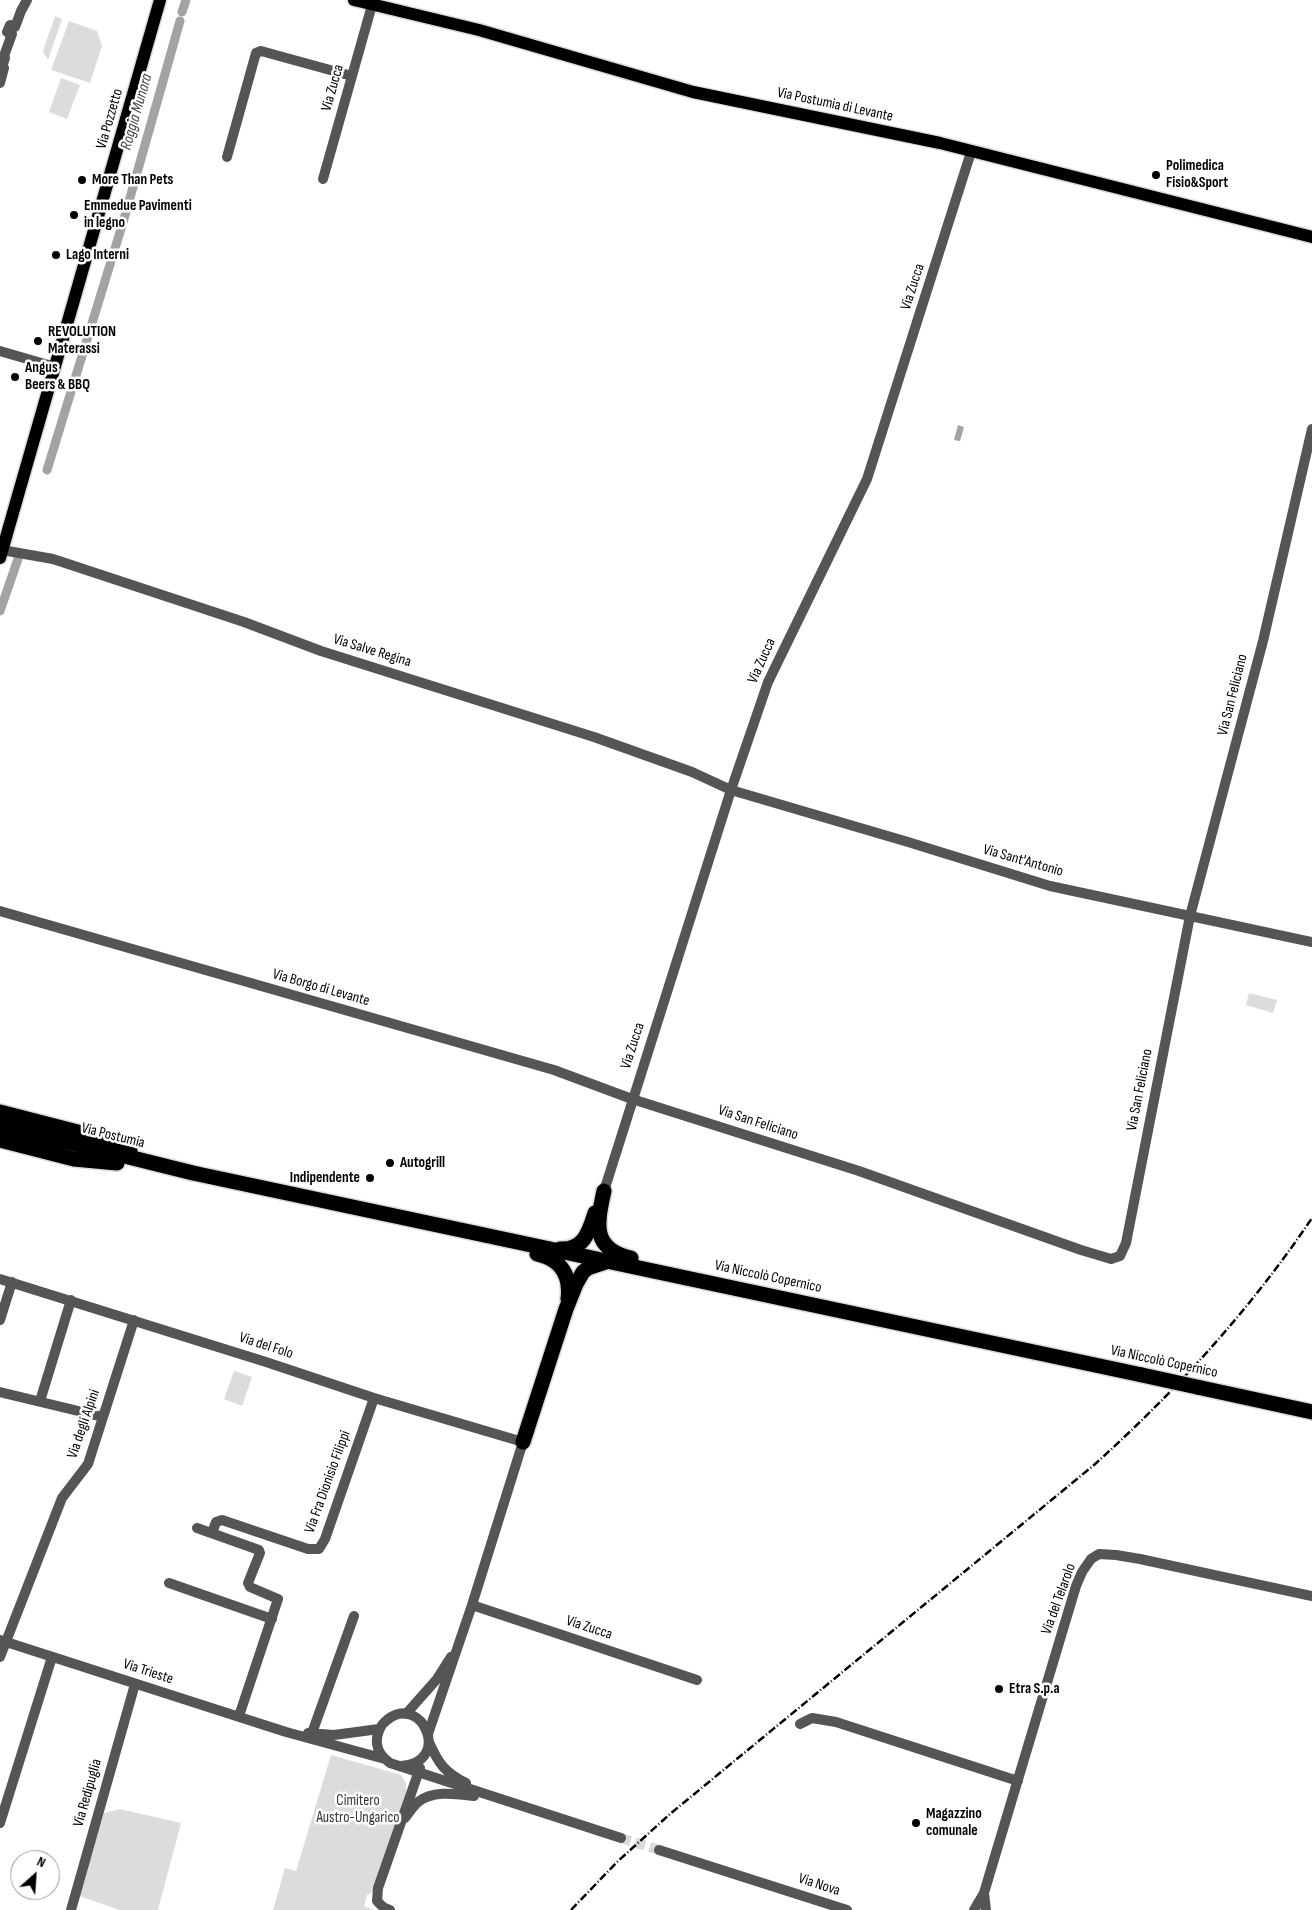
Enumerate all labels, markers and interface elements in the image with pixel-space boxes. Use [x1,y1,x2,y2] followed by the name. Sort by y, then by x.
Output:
[318,63,348,113] street label: Via Zucca
[117,72,157,152] water label: Roggia Munara
[775,84,895,126] street label: Via Postumia di Levante
[93,87,127,151] street label: Via Pozzetto
[1166,157,1228,192] place label: Polimedica Fisio&Sport
[1150,169,1162,181] marker: Polimedica Fisio&Sport
[92,171,173,189] place label: More Than Pets
[76,174,88,186] marker: More Than Pets
[84,197,192,232] place label: Emmedue Pavimenti in legno
[68,209,80,221] marker: Emmedue Pavimenti in legno
[66,246,129,264] place label: Lago Interni
[50,249,62,261] marker: Lago Interni
[897,262,929,312] street label: Via Zucca
[48,323,116,358] place label: REVOLUTION Materassi
[32,335,44,347] marker: REVOLUTION Materassi
[25,359,90,394] place label: Angus Beers & BBQ
[9,371,21,383] marker: Angus Beers & BBQ
[331,631,413,671] street label: Via Salve Regina
[744,636,780,686] street label: Via Zucca
[1214,652,1252,738] street label: Via San Feliciano
[981,841,1065,881] street label: Via Sant'Antonio
[270,966,372,1010] street label: Via Borgo di Levante
[617,1021,649,1071] street label: Via Zucca
[1123,1047,1157,1133] street label: Via San Feliciano
[716,1102,800,1144] street label: Via San Feliciano
[79,1119,147,1153] street label: Via Postumia
[400,1154,445,1172] place label: Autogrill
[384,1157,396,1169] marker: Autogrill
[290,1169,360,1187] place label: Indipendente
[364,1172,376,1184] marker: Indipendente
[713,1257,823,1297] street label: Via Niccolò Copernico
[237,1329,295,1363] street label: Via del Folo
[1109,1342,1219,1382] street label: Via Niccolò Copernico
[64,1387,104,1461] street label: Via degli Alpini
[301,1428,355,1536] street label: Via Fra Dionisio Filippi
[1038,1561,1080,1637] street label: Via del Telarolo
[564,1612,614,1644] street label: Via Zucca
[121,1655,175,1689] street label: Via Trieste
[1009,1680,1060,1698] place label: Etra S.p.a
[993,1683,1005,1695] marker: Etra S.p.a
[70,1757,106,1829] street label: Via Redipuglia
[316,1792,400,1827] park label: Cimitero Austro-Ungarico
[926,1805,982,1840] place label: Magazzino comunale
[910,1817,922,1829] marker: Magazzino comunale
[10,1850,60,1900] north arrow
[34,1853,48,1871] text: N
[796,1870,842,1900] street label: Via Nova

